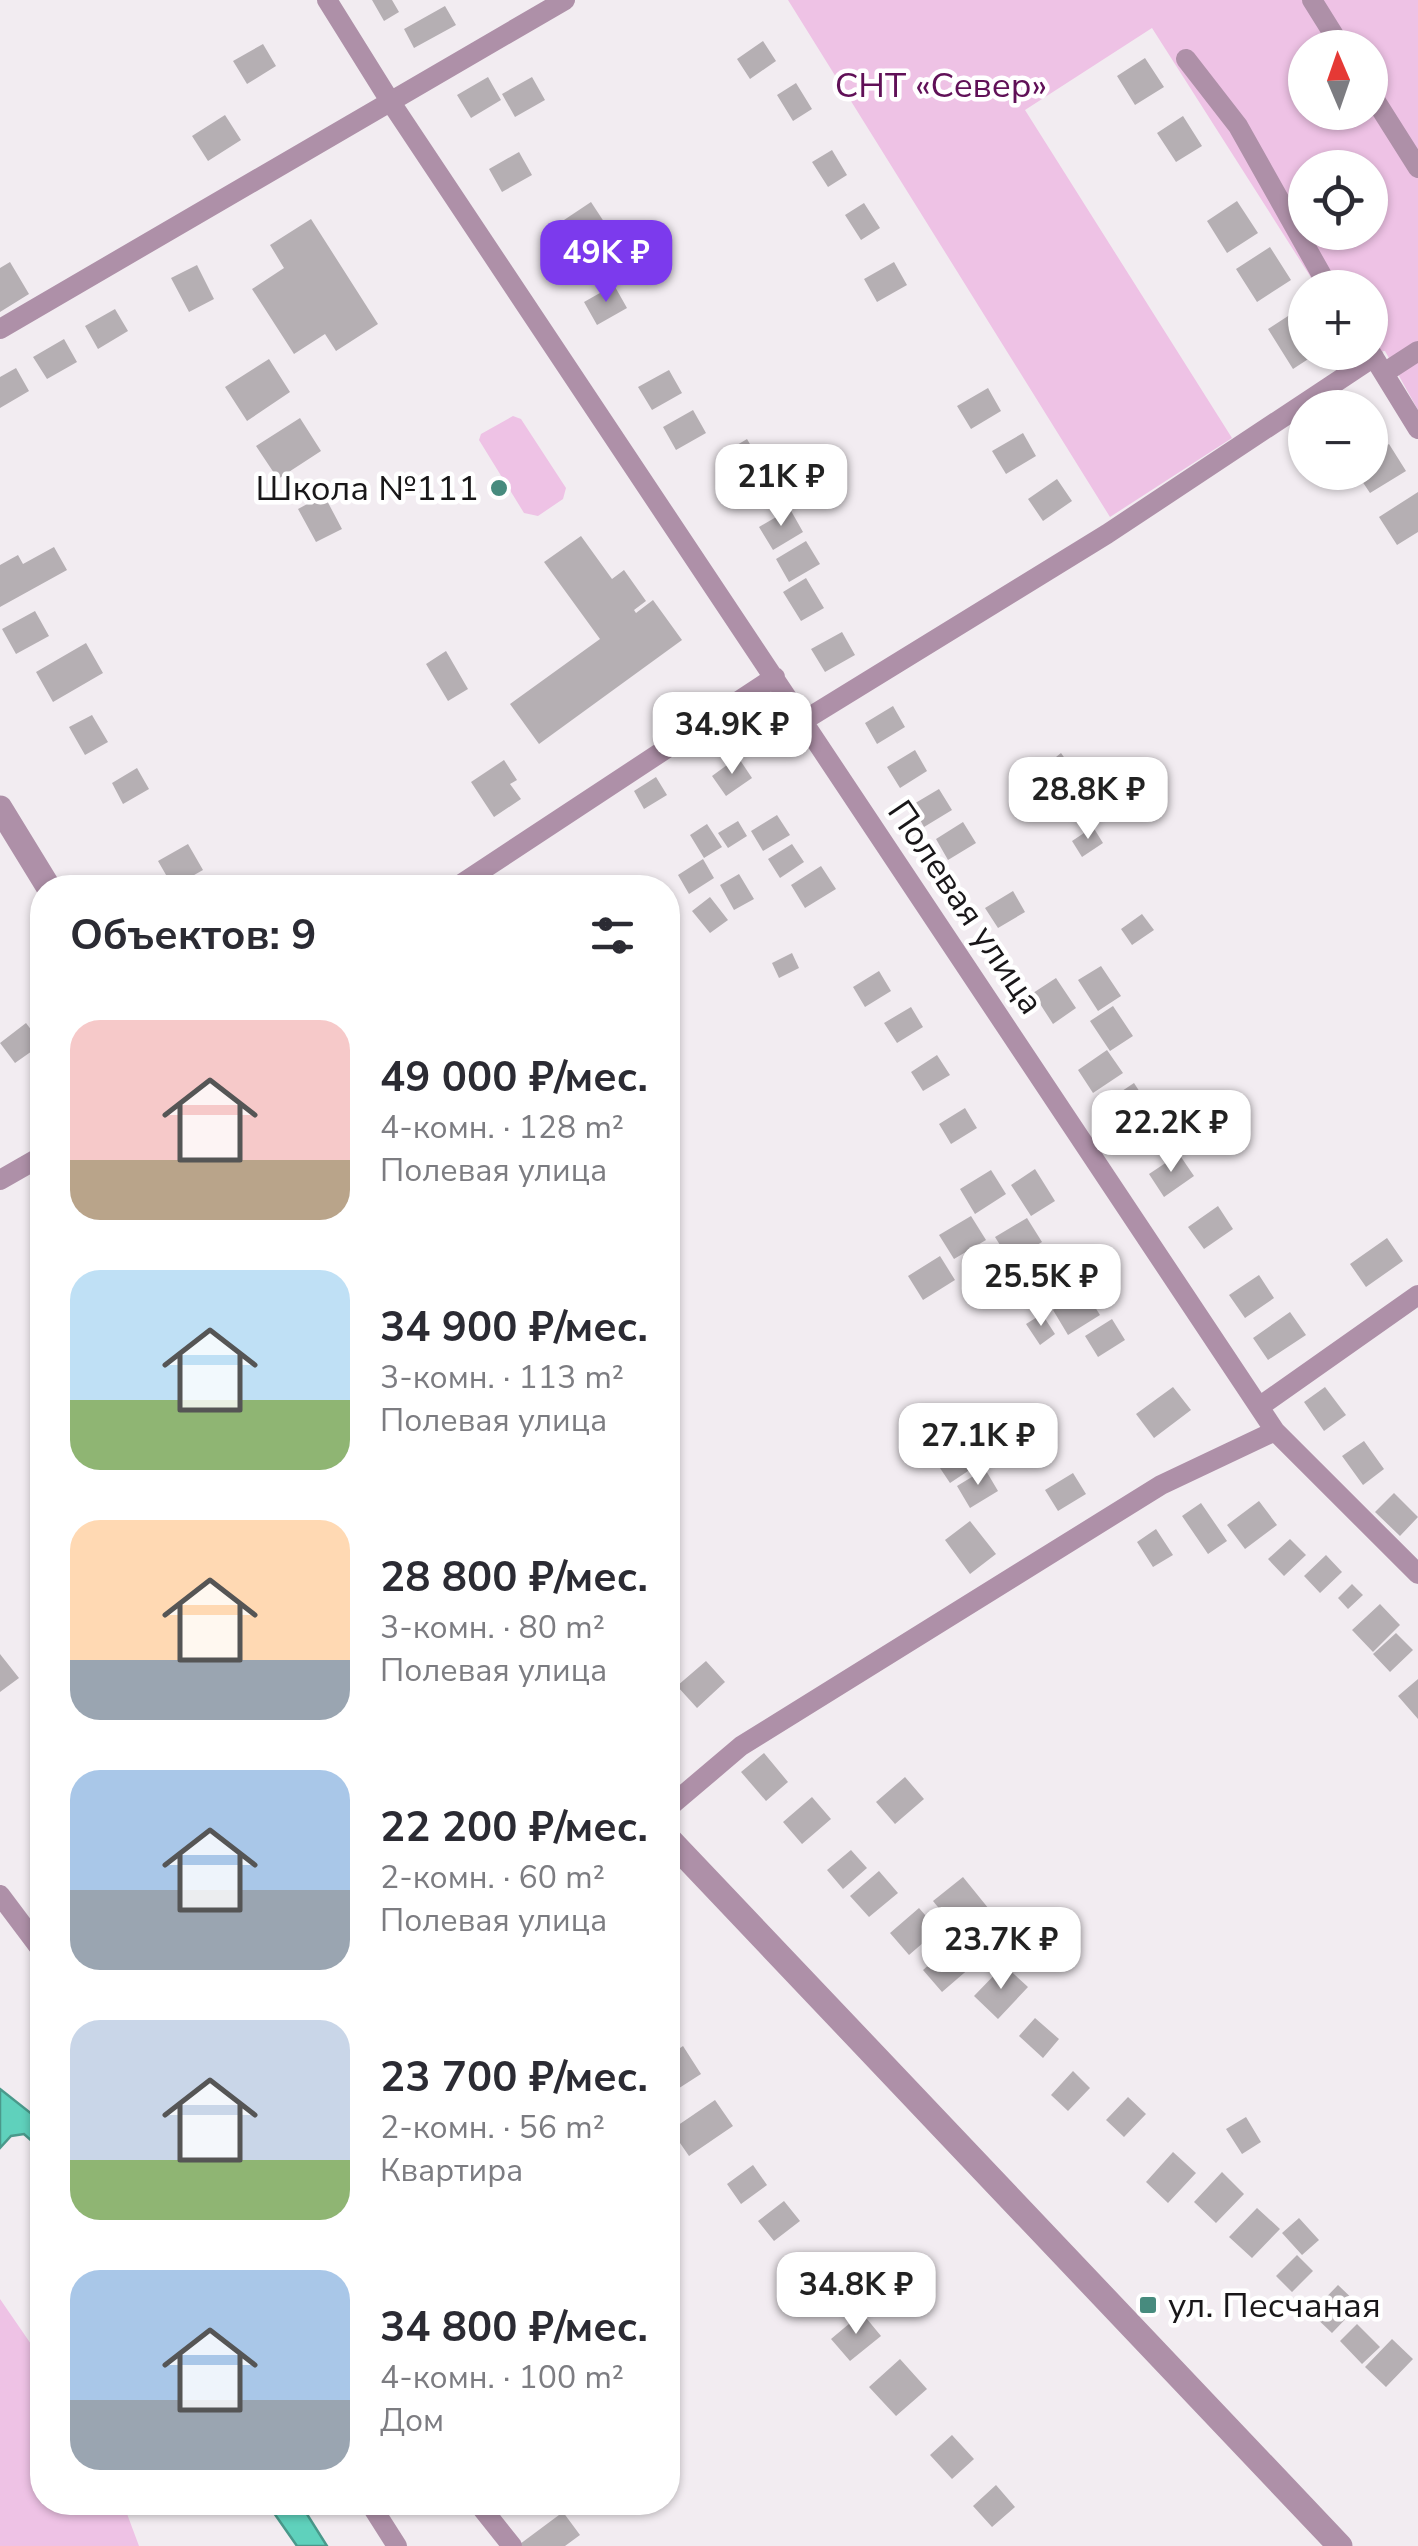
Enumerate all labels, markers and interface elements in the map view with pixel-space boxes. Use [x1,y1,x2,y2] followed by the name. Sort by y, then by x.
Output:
[1288,30,1388,130] north arrow
[1288,30,1388,490] map controls
[835,62,1047,109] park label: СНТ «Север»
[1288,150,1388,250] button: locate
[536,220,676,305] pin: 49K ₽
[562,231,650,274] text: 49K ₽
[1288,270,1388,370] button: +
[1288,390,1388,490] button: −
[711,444,851,529] pin: 21K ₽
[737,455,825,498] text: 21K ₽
[256,465,479,512] place label: Школа №111
[488,477,510,499] marker: Школа №111
[640,692,824,777] pin: 34.9K ₽
[675,703,789,746] text: 34.9K ₽
[996,757,1180,842] pin: 28.8K ₽
[1031,768,1145,811] text: 28.8K ₽
[877,791,1055,1023] street label: Полевая улица
[70,907,316,964] text: Объектов: 9
[585,908,640,963] icon: filters
[380,1049,648,1106] text: 49 000 ₽/мес.
[150,1060,270,1180] icon: home
[1079,1090,1263,1175] pin: 22.2K ₽
[1114,1101,1228,1144] text: 22.2K ₽
[380,1106,624,1149] text: 4-комн. · 128 m²
[380,1149,607,1192] text: Полевая улица
[949,1244,1133,1329] pin: 25.5K ₽
[984,1255,1098,1298] text: 25.5K ₽
[380,1299,648,1356] text: 34 900 ₽/мес.
[150,1310,270,1430] icon: home
[380,1356,624,1399] text: 3-комн. · 113 m²
[380,1399,607,1442] text: Полевая улица
[886,1403,1070,1488] pin: 27.1K ₽
[921,1414,1035,1457] text: 27.1K ₽
[380,1549,648,1606] text: 28 800 ₽/мес.
[150,1560,270,1680] icon: home
[380,1606,605,1649] text: 3-комн. · 80 m²
[380,1649,607,1692] text: Полевая улица
[380,1799,648,1856] text: 22 200 ₽/мес.
[150,1810,270,1930] icon: home
[380,1856,605,1899] text: 2-комн. · 60 m²
[380,1899,607,1942] text: Полевая улица
[909,1907,1093,1992] pin: 23.7K ₽
[944,1918,1058,1961] text: 23.7K ₽
[380,2049,648,2106] text: 23 700 ₽/мес.
[150,2060,270,2180] icon: home
[380,2106,605,2149] text: 2-комн. · 56 m²
[380,2149,523,2192] text: Квартира
[764,2252,948,2337] pin: 34.8K ₽
[799,2263,913,2306] text: 34.8K ₽
[1168,2282,1381,2329] place label: ул. Песчаная
[1137,2294,1159,2316] marker: ул. Песчаная
[380,2299,648,2356] text: 34 800 ₽/мес.
[150,2310,270,2430] icon: home
[380,2356,624,2399] text: 4-комн. · 100 m²
[380,2399,444,2442] text: Дом

